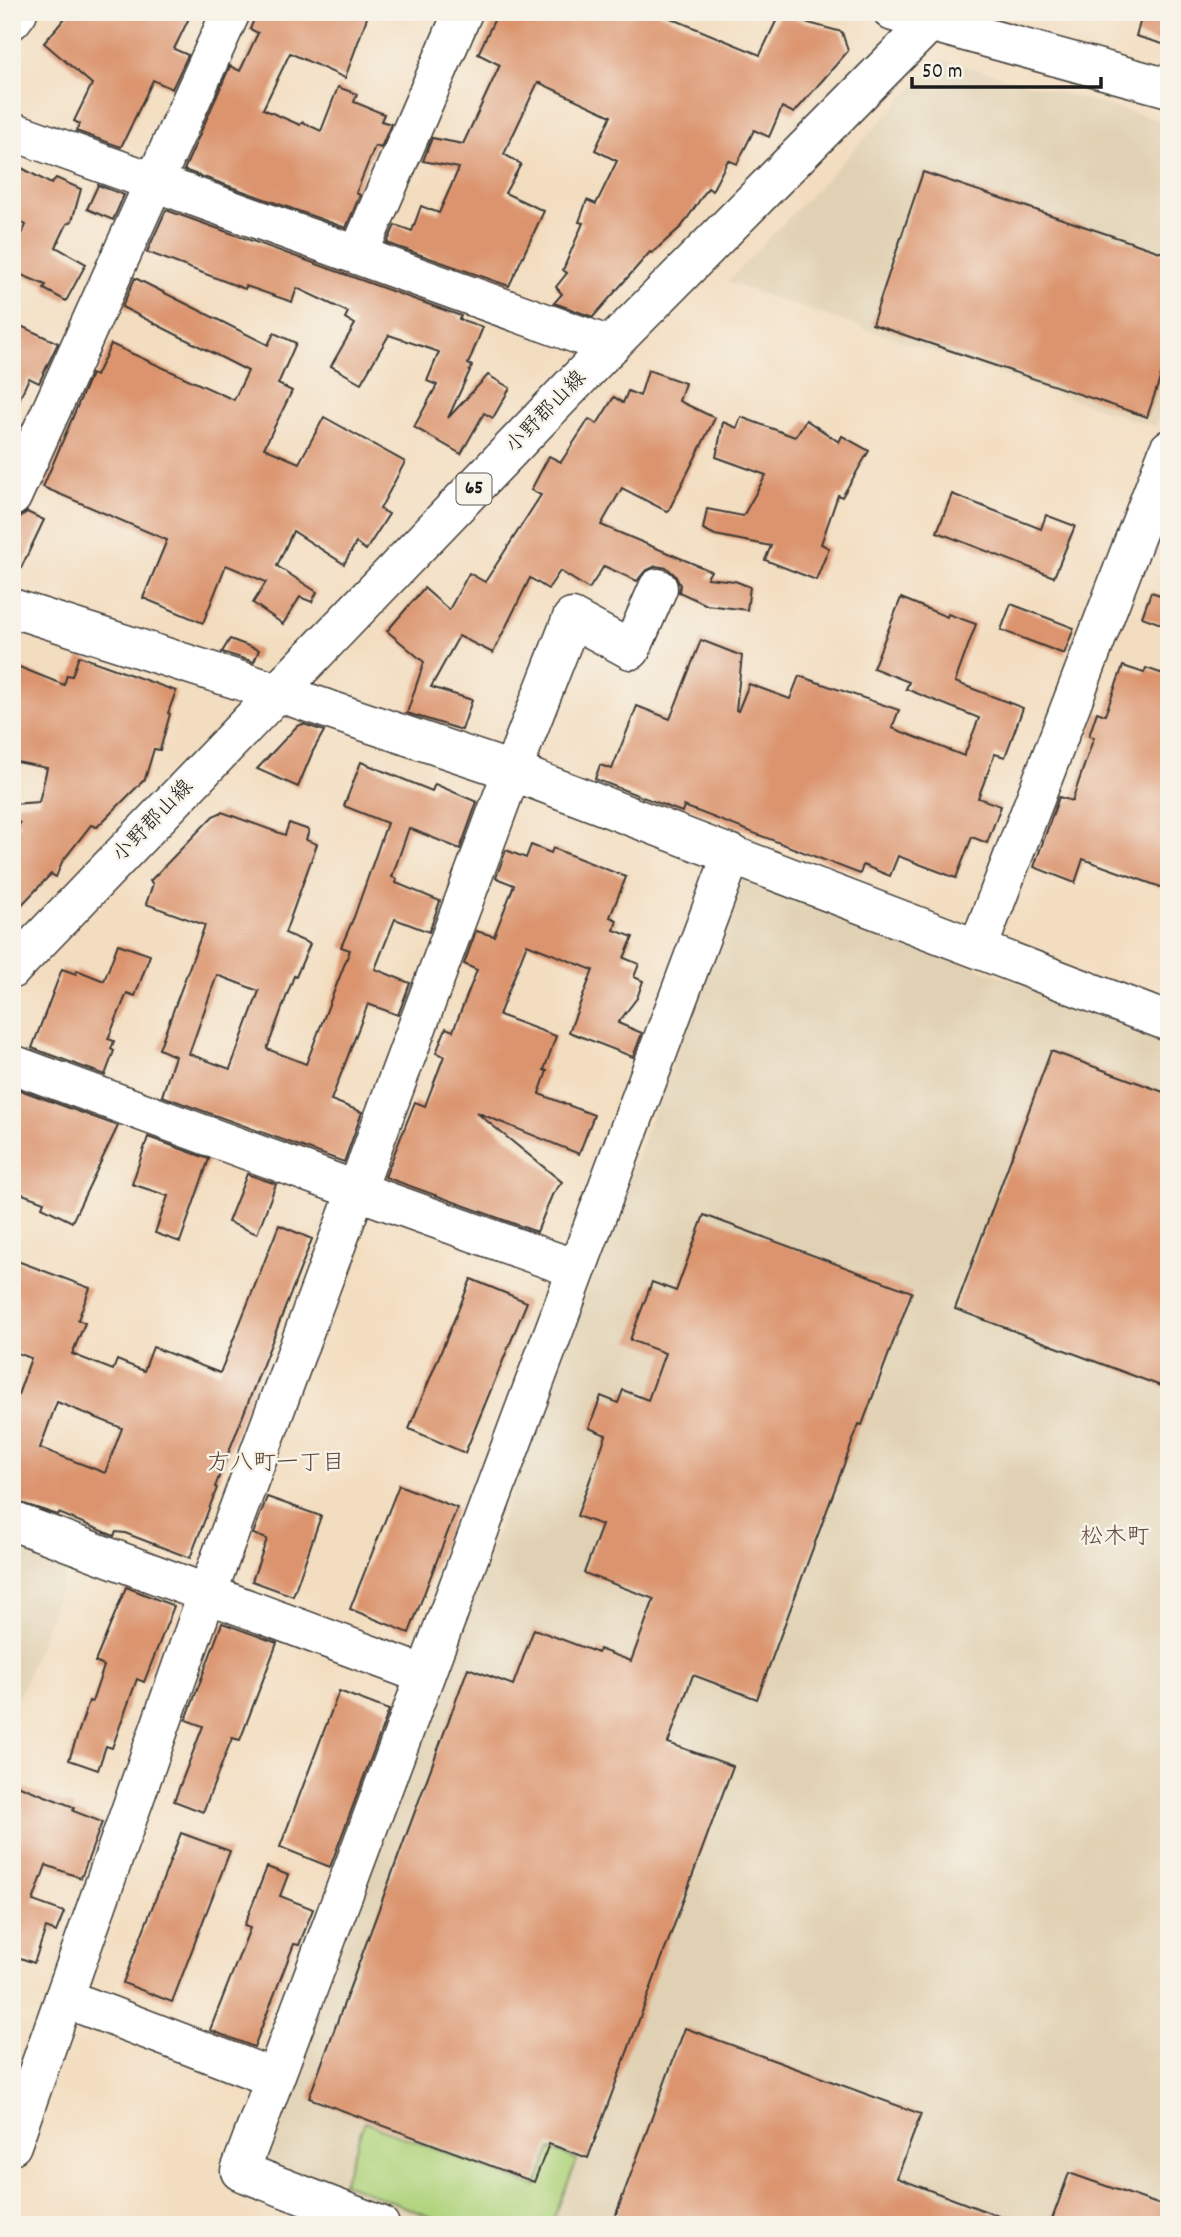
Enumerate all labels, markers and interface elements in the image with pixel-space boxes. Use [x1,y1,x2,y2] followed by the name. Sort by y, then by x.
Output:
[912,46,1100,90] scale bar
[922,58,962,88] text: 50 m
[500,365,594,461] street label: 小野郡山線
[456,474,491,504] road number: 65
[107,774,201,870] street label: 小野郡山線
[207,1448,345,1481] district label: 方八町一丁目
[1081,1522,1150,1555] district label: 松木町

